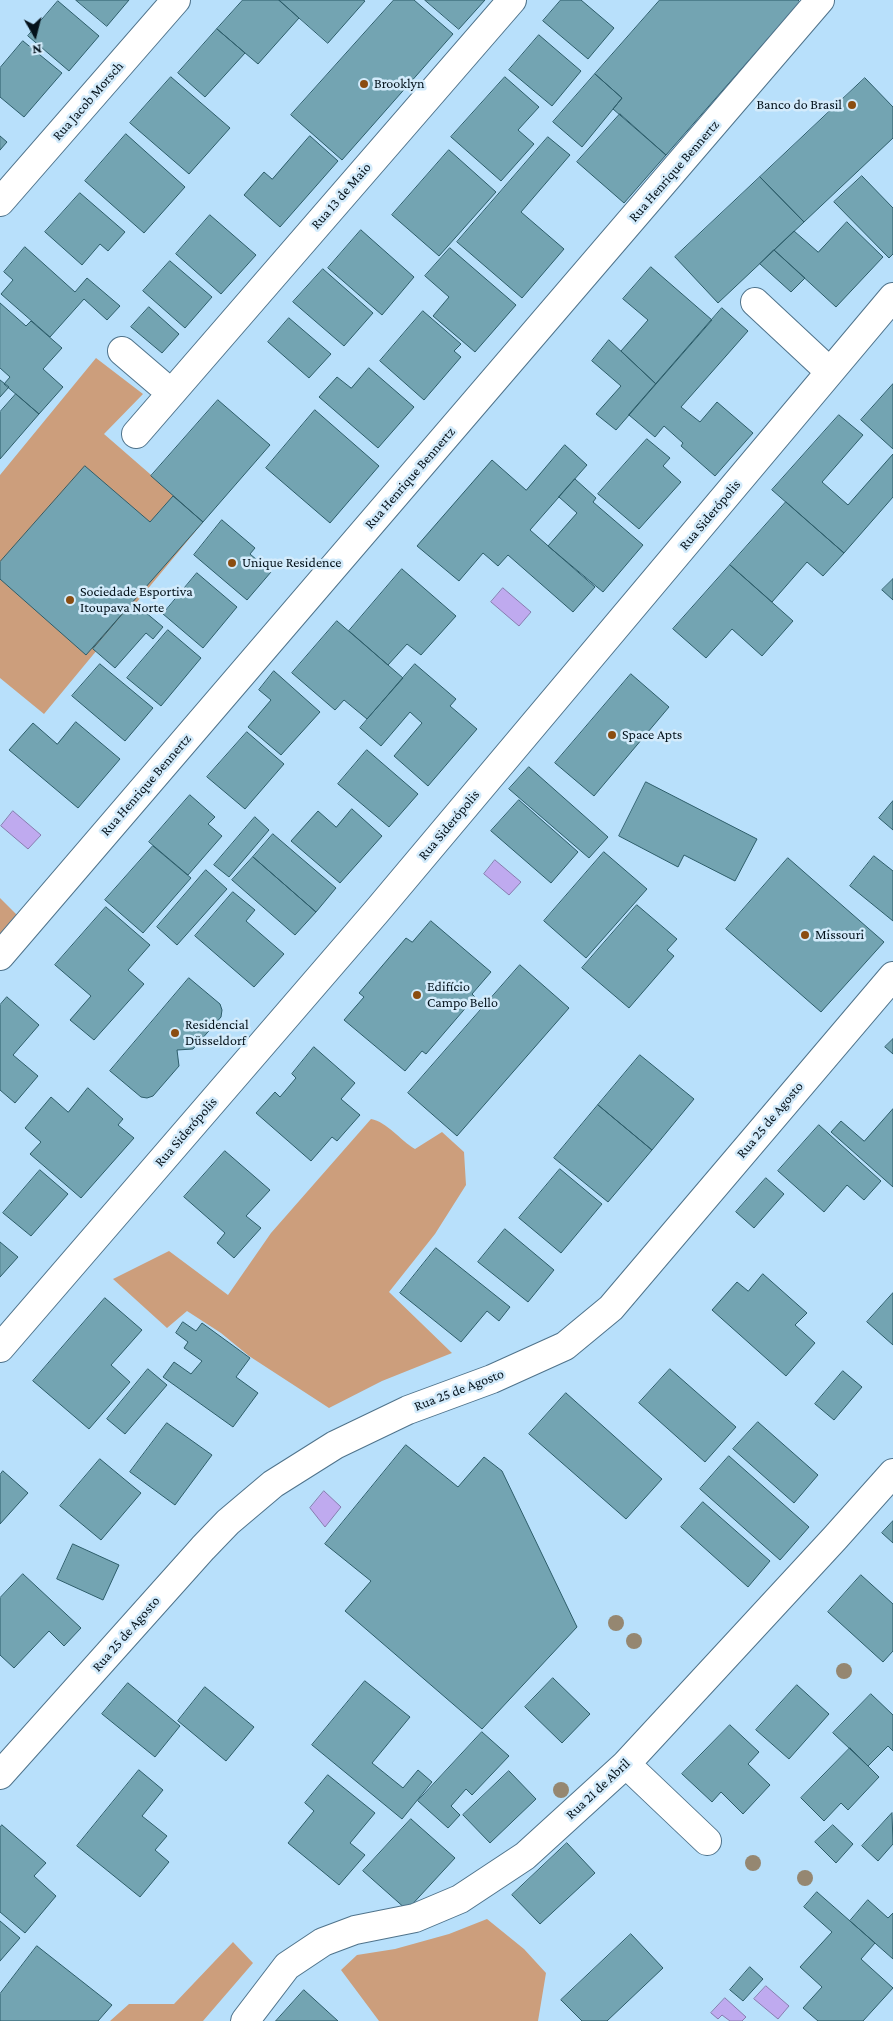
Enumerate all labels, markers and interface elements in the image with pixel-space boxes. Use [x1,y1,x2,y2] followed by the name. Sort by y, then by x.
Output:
[10,10,60,60] north arrow
[31,41,43,58] text: N
[49,58,127,144] street label: Rua Jacob Morsch
[374,76,425,92] place label: Brooklyn
[358,78,370,90] marker: Brooklyn
[756,97,842,113] place label: Banco do Brasil
[846,99,858,111] marker: Banco do Brasil
[625,117,723,225] street label: Rua Henrique Bennertz
[307,159,375,233] street label: Rua 13 de Maio
[361,424,459,532] street label: Rua Henrique Bennertz
[676,476,744,554] street label: Rua Siderópolis
[242,555,341,571] place label: Unique Residence
[226,557,238,569] marker: Unique Residence
[80,584,193,616] place label: Sociedade Esportiva Itoupava Norte
[64,594,76,606] marker: Sociedade Esportiva Itoupava Norte
[622,727,682,743] place label: Space Apts
[606,729,618,741] marker: Space Apts
[97,731,195,839] street label: Rua Henrique Bennertz
[415,786,483,864] street label: Rua Siderópolis
[815,927,864,943] place label: Missouri
[799,929,811,941] marker: Missouri
[427,979,498,1012] place label: Edifício Campo Bello
[411,989,423,1001] marker: Edifício Campo Bello
[185,1017,249,1050] place label: Residencial Düsseldorf
[169,1027,181,1039] marker: Residencial Düsseldorf
[733,1078,807,1162] street label: Rua 25 de Agosto
[151,1094,221,1170] street label: Rua Siderópolis
[412,1365,506,1415] street label: Rua 25 de Agosto
[89,1593,163,1675] street label: Rua 25 de Agosto
[562,1755,634,1823] street label: Rua 21 de Abril

